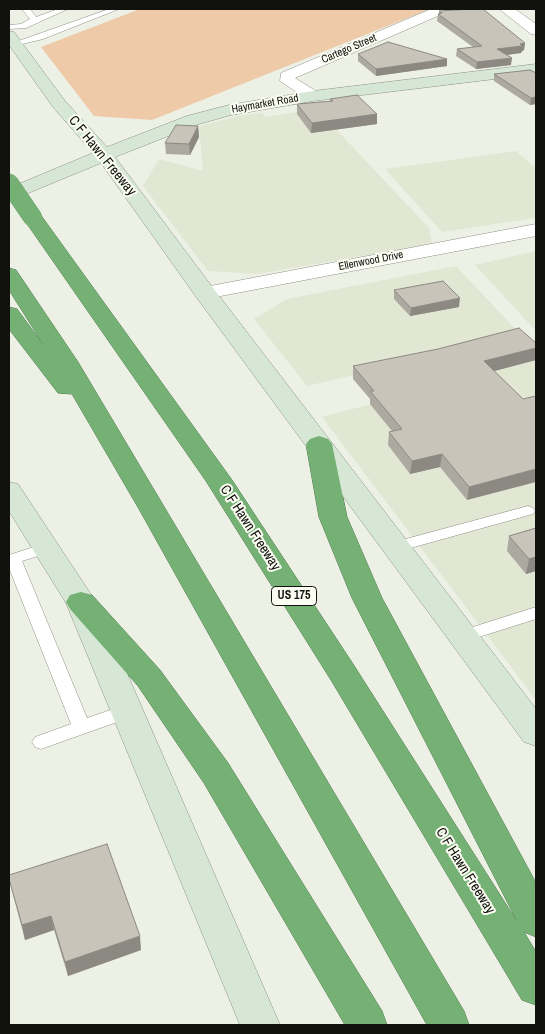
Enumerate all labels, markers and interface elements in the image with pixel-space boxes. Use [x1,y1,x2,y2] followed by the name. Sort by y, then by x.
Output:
[319,31,379,67] street label: Cartego Street
[231,92,299,116] street label: Haymarket Road
[65,113,139,199] street label: C F Hawn Freeway
[338,248,404,274] street label: Ellenwood Drive
[216,482,284,574] street label: C F Hawn Freeway
[272,586,316,606] road number: US 175
[432,825,498,917] street label: C F Hawn Freeway

